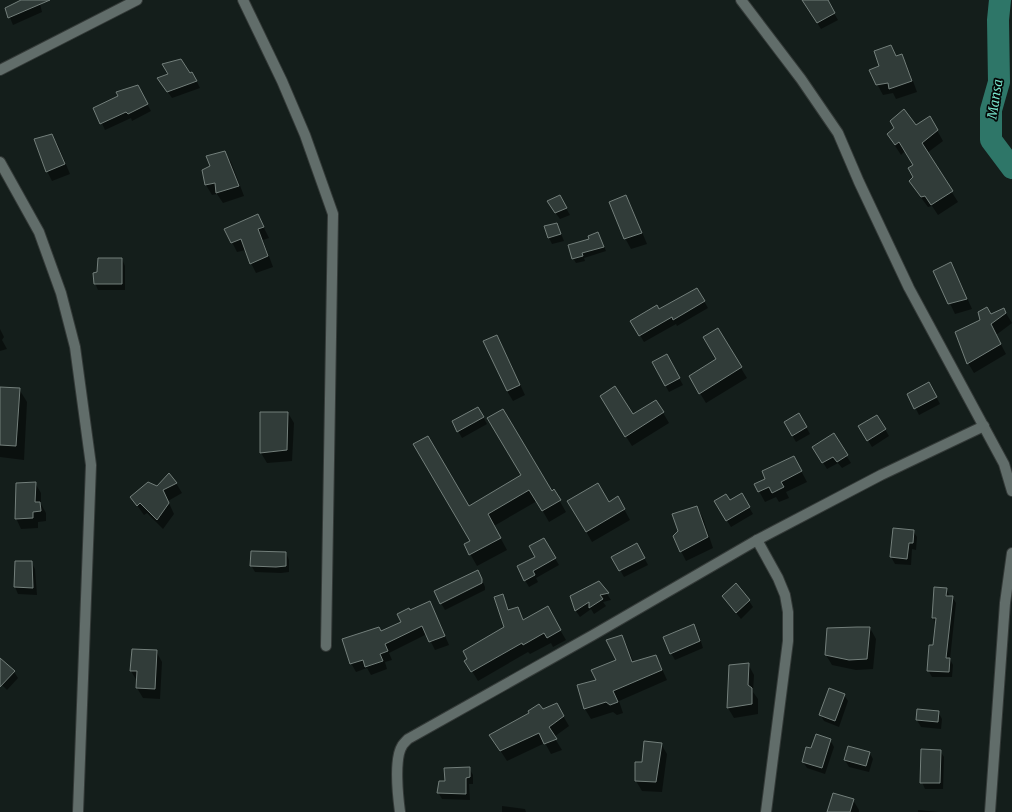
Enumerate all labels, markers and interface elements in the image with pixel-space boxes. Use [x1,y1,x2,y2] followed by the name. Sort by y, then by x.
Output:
[983,78,1007,121] water label: Mansa

